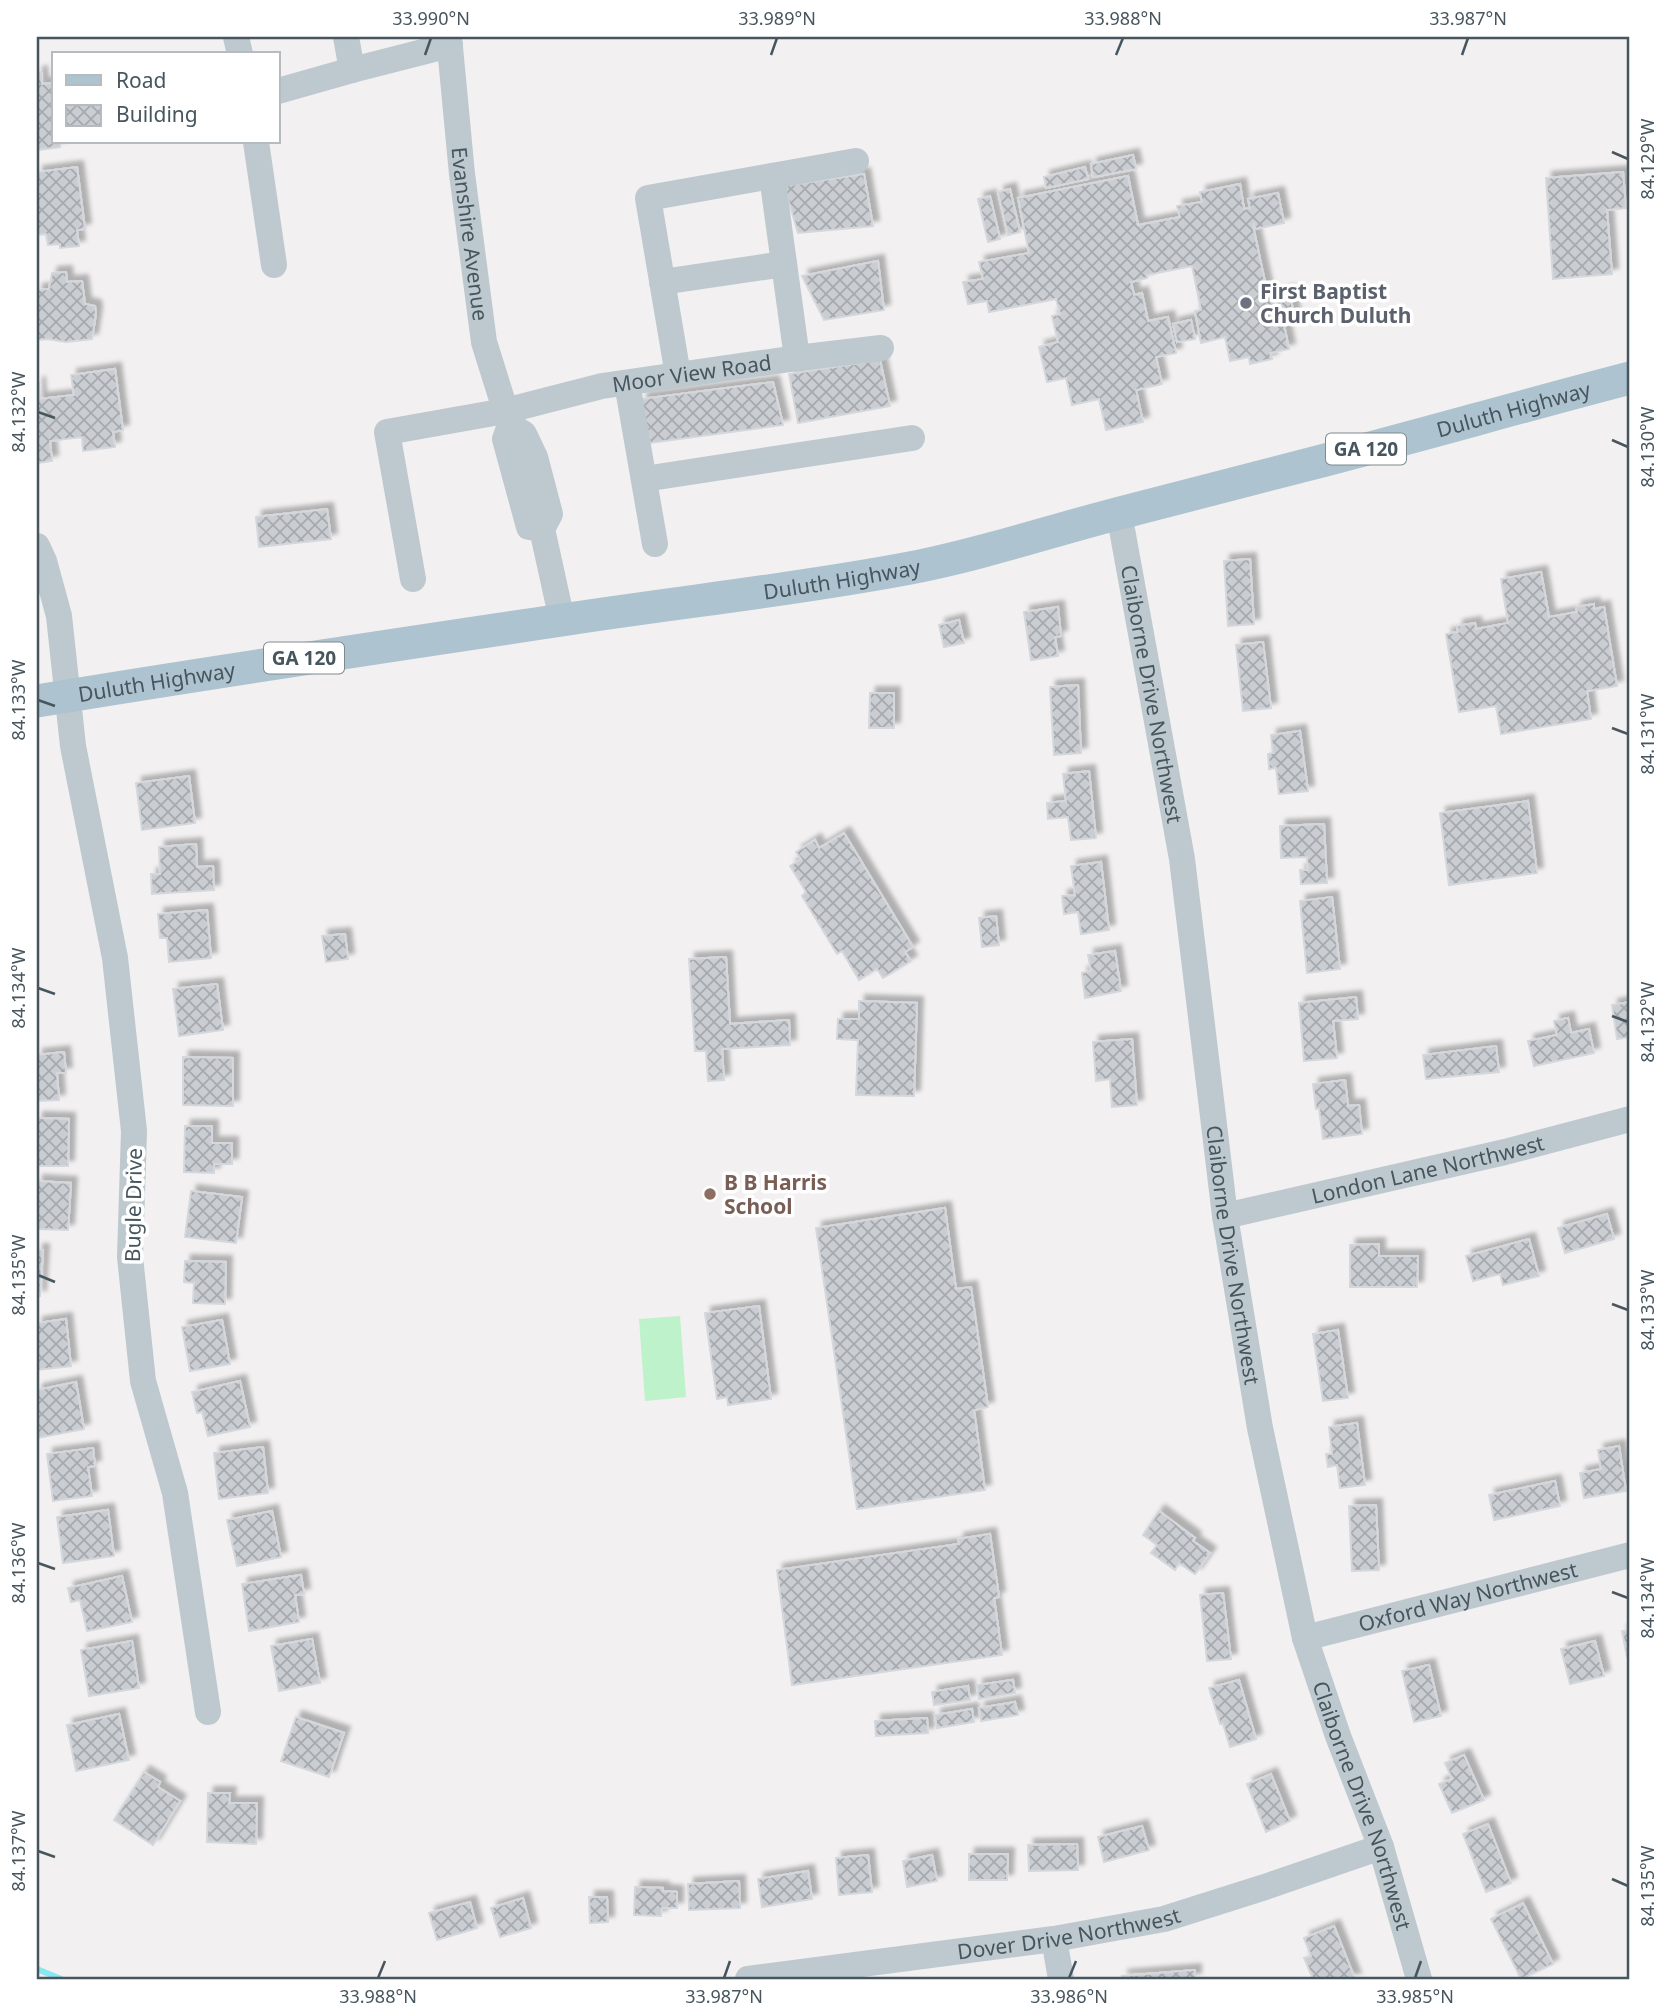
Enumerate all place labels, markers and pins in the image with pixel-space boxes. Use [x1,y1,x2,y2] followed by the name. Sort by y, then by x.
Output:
[1260,277,1411,329] place label: First Baptist Church Duluth
[1238,295,1254,311] marker: First Baptist Church Duluth
[724,1168,827,1220] place label: B B Harris School
[702,1186,718,1202] marker: B B Harris School

